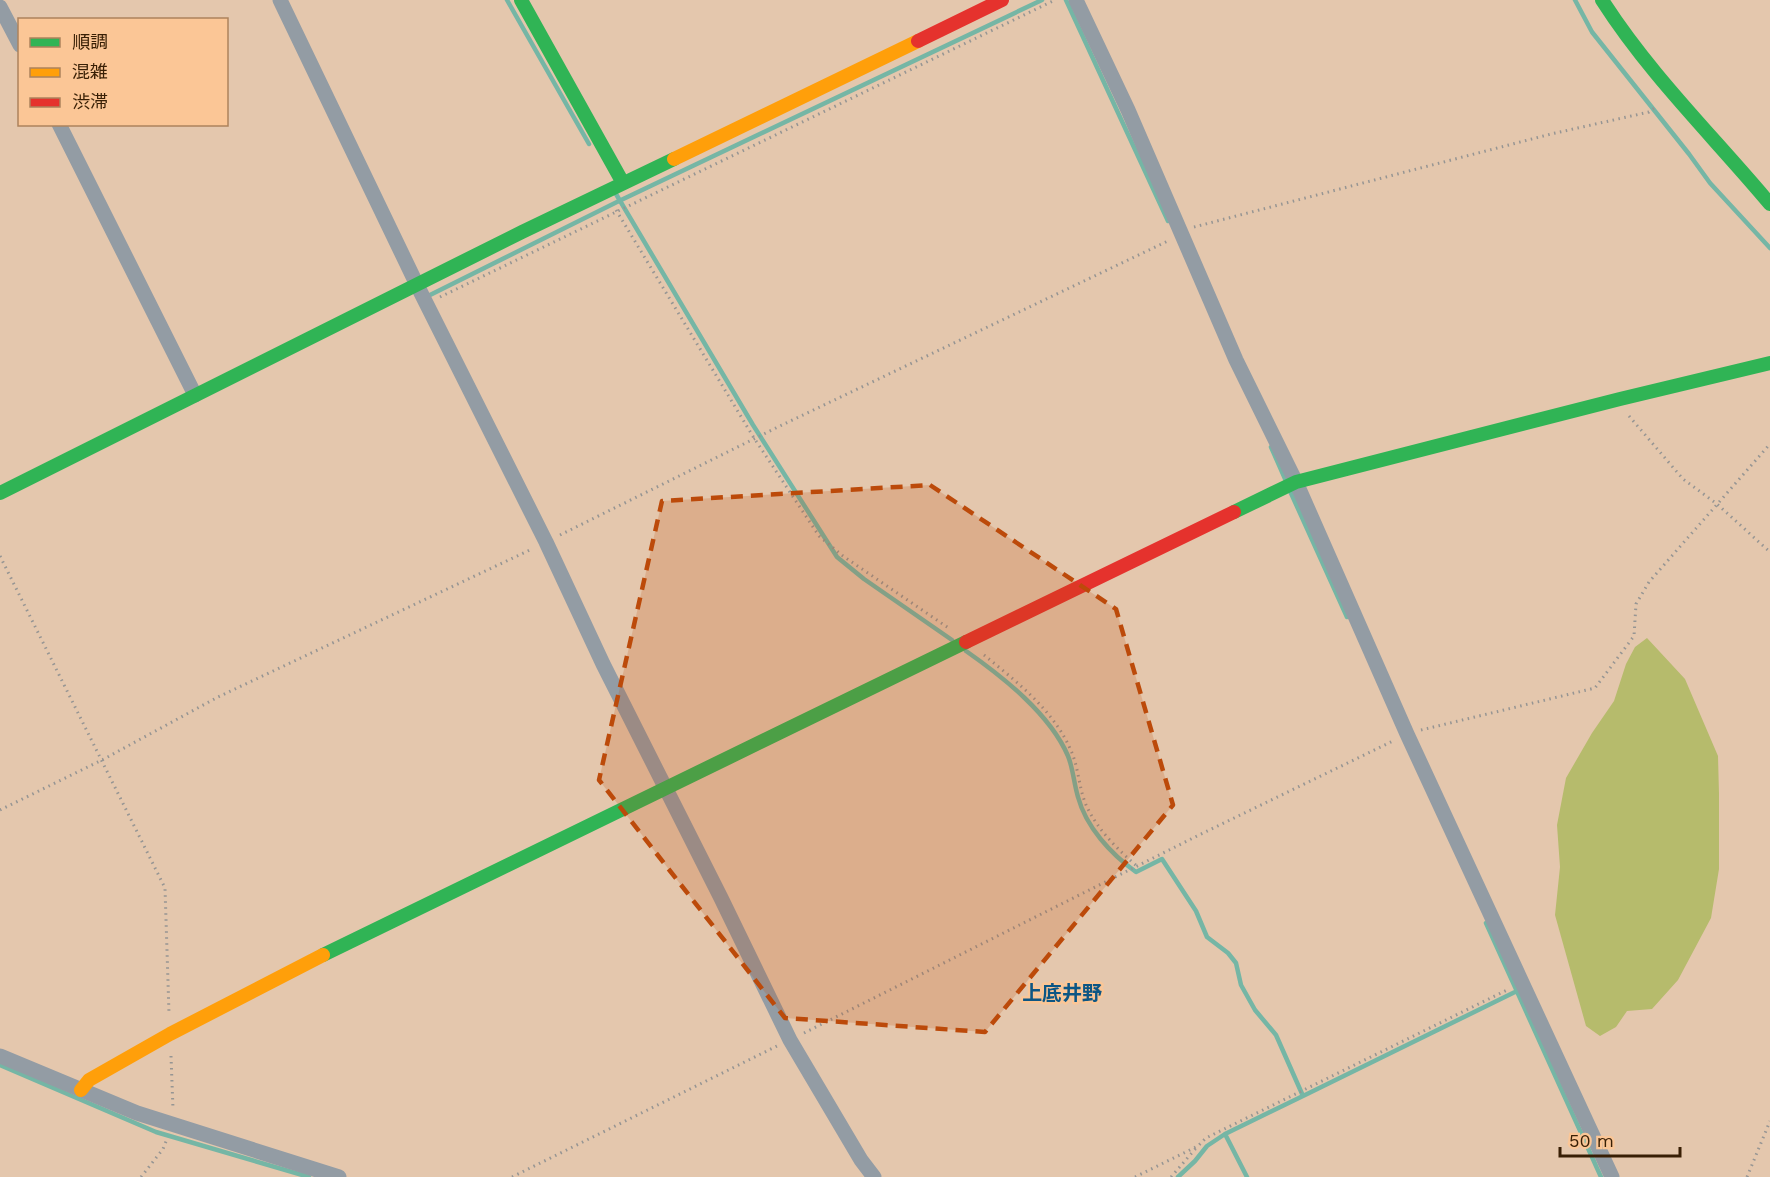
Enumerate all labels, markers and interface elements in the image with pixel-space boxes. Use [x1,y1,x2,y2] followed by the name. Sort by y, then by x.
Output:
[18,18,228,126] legend
[72,31,108,52] text: 順調
[72,61,108,82] text: 混雑
[72,91,108,112] text: 渋滞
[1022,981,1102,1005] district label: 上底井野
[1560,1120,1680,1158] scale bar
[1569,1130,1614,1151] text: 50 m

